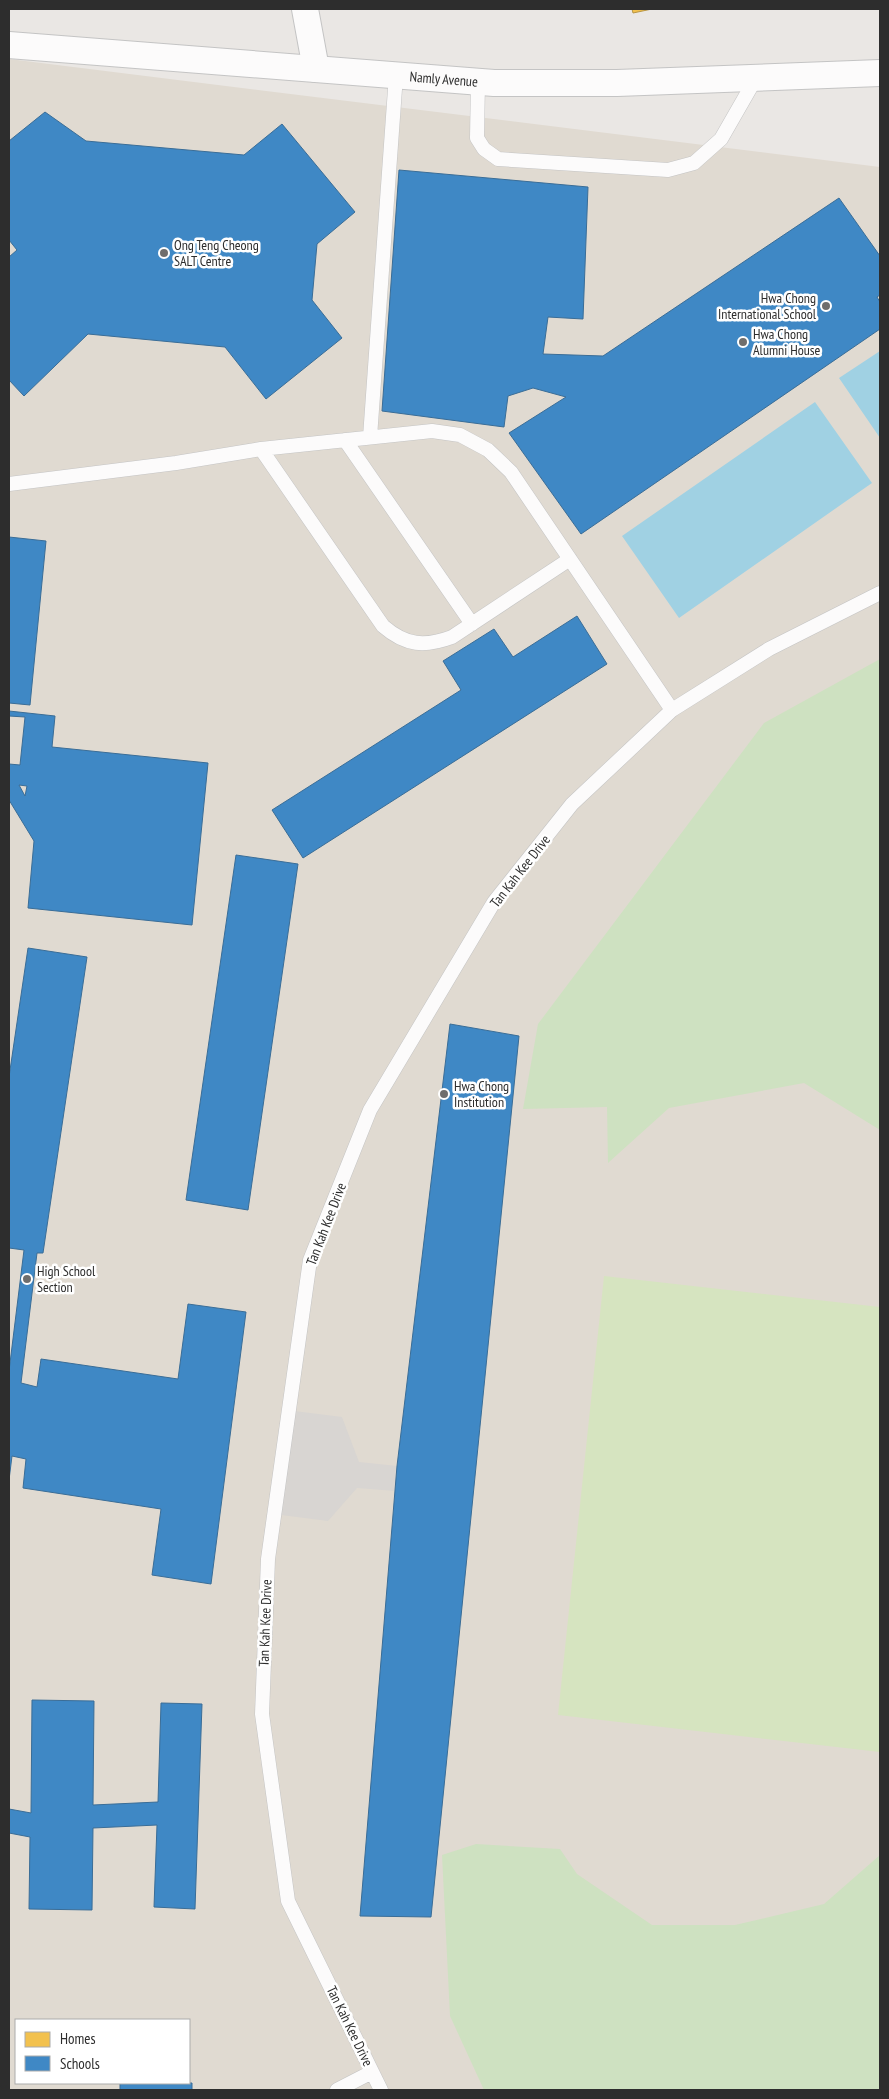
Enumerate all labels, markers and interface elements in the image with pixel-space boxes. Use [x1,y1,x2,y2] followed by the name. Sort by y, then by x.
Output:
[409,67,479,91] street label: Namly Avenue
[174,236,259,270] place label: Ong Teng Cheong SALT Centre
[158,247,170,259] marker: Ong Teng Cheong SALT Centre
[718,289,817,323] place label: Hwa Chong International School
[820,300,832,312] marker: Hwa Chong International School
[753,325,821,359] place label: Hwa Chong Alumni House
[737,336,749,348] marker: Hwa Chong Alumni House
[486,831,554,911] street label: Tan Kah Kee Drive
[454,1077,509,1111] place label: Hwa Chong Institution
[438,1088,450,1100] marker: Hwa Chong Institution
[302,1180,350,1268] street label: Tan Kah Kee Drive
[37,1262,96,1296] place label: High School Section
[21,1273,33,1285] marker: High School Section
[254,1579,276,1667] street label: Tan Kah Kee Drive
[323,1983,377,2069] street label: Tan Kah Kee Drive
[15,2019,190,2084] legend
[60,2029,96,2048] text: Homes
[60,2054,100,2073] text: Schools

